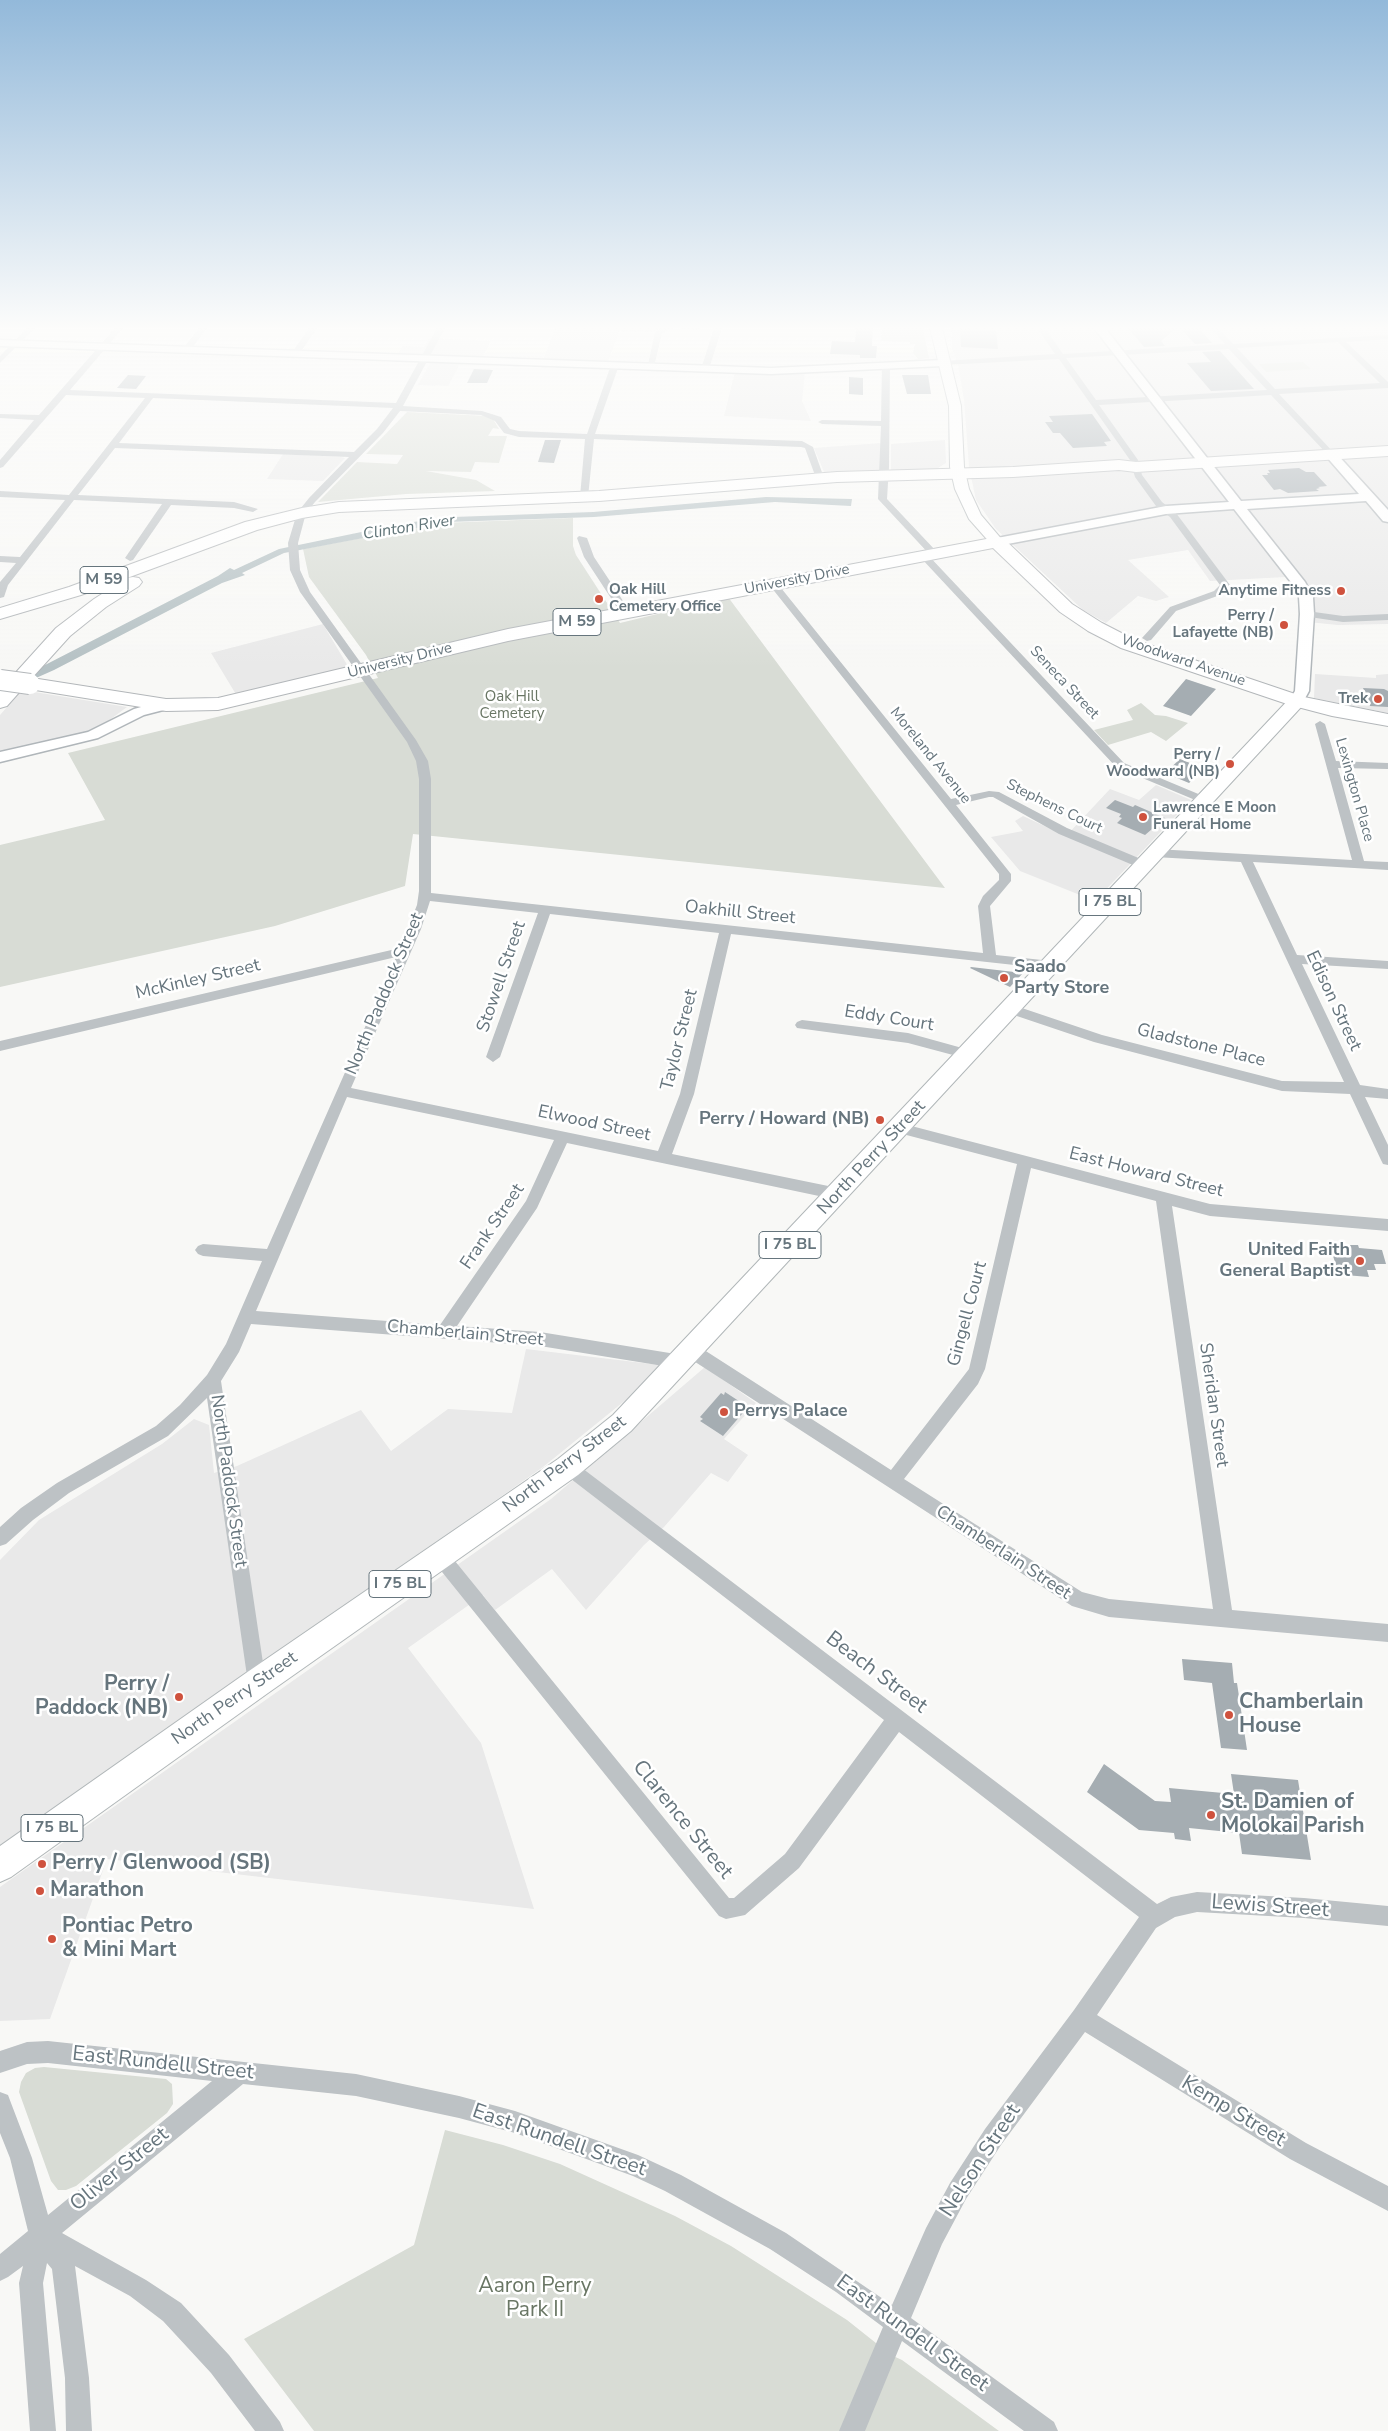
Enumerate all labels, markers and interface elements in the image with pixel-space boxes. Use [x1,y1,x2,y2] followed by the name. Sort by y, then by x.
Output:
[362,511,456,545] water label: Clinton River
[743,561,851,599] street label: University Drive
[80,566,128,594] road number: M 59
[609,581,721,616] place label: Oak Hill Cemetery Office
[1219,582,1331,600] place label: Anytime Fitness
[1335,585,1347,597] marker: Anytime Fitness
[593,593,605,605] marker: Oak Hill Cemetery Office
[1173,607,1274,642] place label: Perry / Lafayette (NB)
[553,608,601,636] road number: M 59
[1278,619,1290,631] marker: Perry / Lafayette (NB)
[1118,631,1248,691] street label: Woodward Avenue
[346,639,454,683] street label: University Drive
[1026,643,1102,723] street label: Seneca Street
[479,688,545,723] park label: Oak Hill Cemetery
[1338,690,1368,708] place label: Trek
[1372,693,1384,705] marker: Trek
[886,704,974,808] street label: Moreland Avenue
[1331,736,1377,844] street label: Lexington Place
[1106,746,1220,781] place label: Perry / Woodward (NB)
[1224,758,1236,770] marker: Perry / Woodward (NB)
[1003,776,1105,838] street label: Stephens Court
[1153,799,1276,834] place label: Lawrence E Moon Funeral Home
[1137,811,1149,823] marker: Lawrence E Moon Funeral Home
[1079,889,1141,916] road number: I 75 BL
[684,896,796,930] street label: Oakhill Street
[341,910,429,1078] street label: North Paddock Street
[473,919,531,1035] street label: Stowell Street
[1300,948,1366,1054] street label: Edison Street
[134,955,262,1005] street label: McKinley Street
[1014,957,1109,1000] place label: Saado Party Store
[998,972,1010,984] marker: Saado Party Store
[657,987,703,1093] street label: Taylor Street
[843,1001,935,1037] street label: Eddy Court
[1135,1020,1267,1072] street label: Gladstone Place
[814,1096,930,1220] street label: North Perry Street
[536,1101,652,1147] street label: Elwood Street
[699,1109,870,1131] place label: Perry / Howard (NB)
[874,1114,886,1126] marker: Perry / Howard (NB)
[1067,1143,1225,1203] street label: East Howard Street
[456,1180,530,1274] street label: Frank Street
[759,1232,821,1258] road number: I 75 BL
[1219,1240,1350,1282] place label: United Faith General Baptist
[1354,1255,1366,1267] marker: United Faith General Baptist
[944,1259,992,1369] street label: Gingell Court
[386,1316,544,1352] street label: Chamberlain Street
[1194,1341,1232,1469] street label: Sheridan Street
[205,1393,251,1569] street label: North Paddock Street
[734,1401,847,1423] place label: Perrys Palace
[718,1406,730,1418] marker: Perrys Palace
[499,1412,631,1518] street label: North Perry Street
[931,1501,1075,1605] street label: Chamberlain Street
[369,1570,431,1598] road number: I 75 BL
[820,1627,932,1719] street label: Beach Street
[168,1648,302,1750] street label: North Perry Street
[35,1672,169,1722] place label: Perry / Paddock (NB)
[1239,1690,1363,1740] place label: Chamberlain House
[173,1691,185,1703] marker: Perry / Paddock (NB)
[1223,1709,1235,1721] marker: Chamberlain House
[626,1756,738,1884] street label: Clarence Street
[1221,1790,1364,1840] place label: St. Damien of Molokai Parish
[1205,1809,1217,1821] marker: St. Damien of Molokai Parish
[21,1815,83,1842] road number: I 75 BL
[52,1851,271,1877] place label: Perry / Glenwood (SB)
[36,1858,48,1870] marker: Perry / Glenwood (SB)
[50,1878,144,1904] place label: Marathon
[34,1885,46,1897] marker: Marathon
[1210,1890,1330,1924] street label: Lewis Street
[62,1914,193,1964] place label: Pontiac Petro & Mini Mart
[46,1933,58,1945] marker: Pontiac Petro & Mini Mart
[71,2042,255,2086] street label: East Rundell Street
[1176,2071,1290,2153] street label: Kemp Street
[469,2099,649,2183] street label: East Rundell Street
[935,2100,1027,2222] street label: Nelson Street
[66,2123,174,2217] street label: Oliver Street
[831,2270,993,2398] street label: East Rundell Street
[478,2274,592,2324] park label: Aaron Perry Park II

